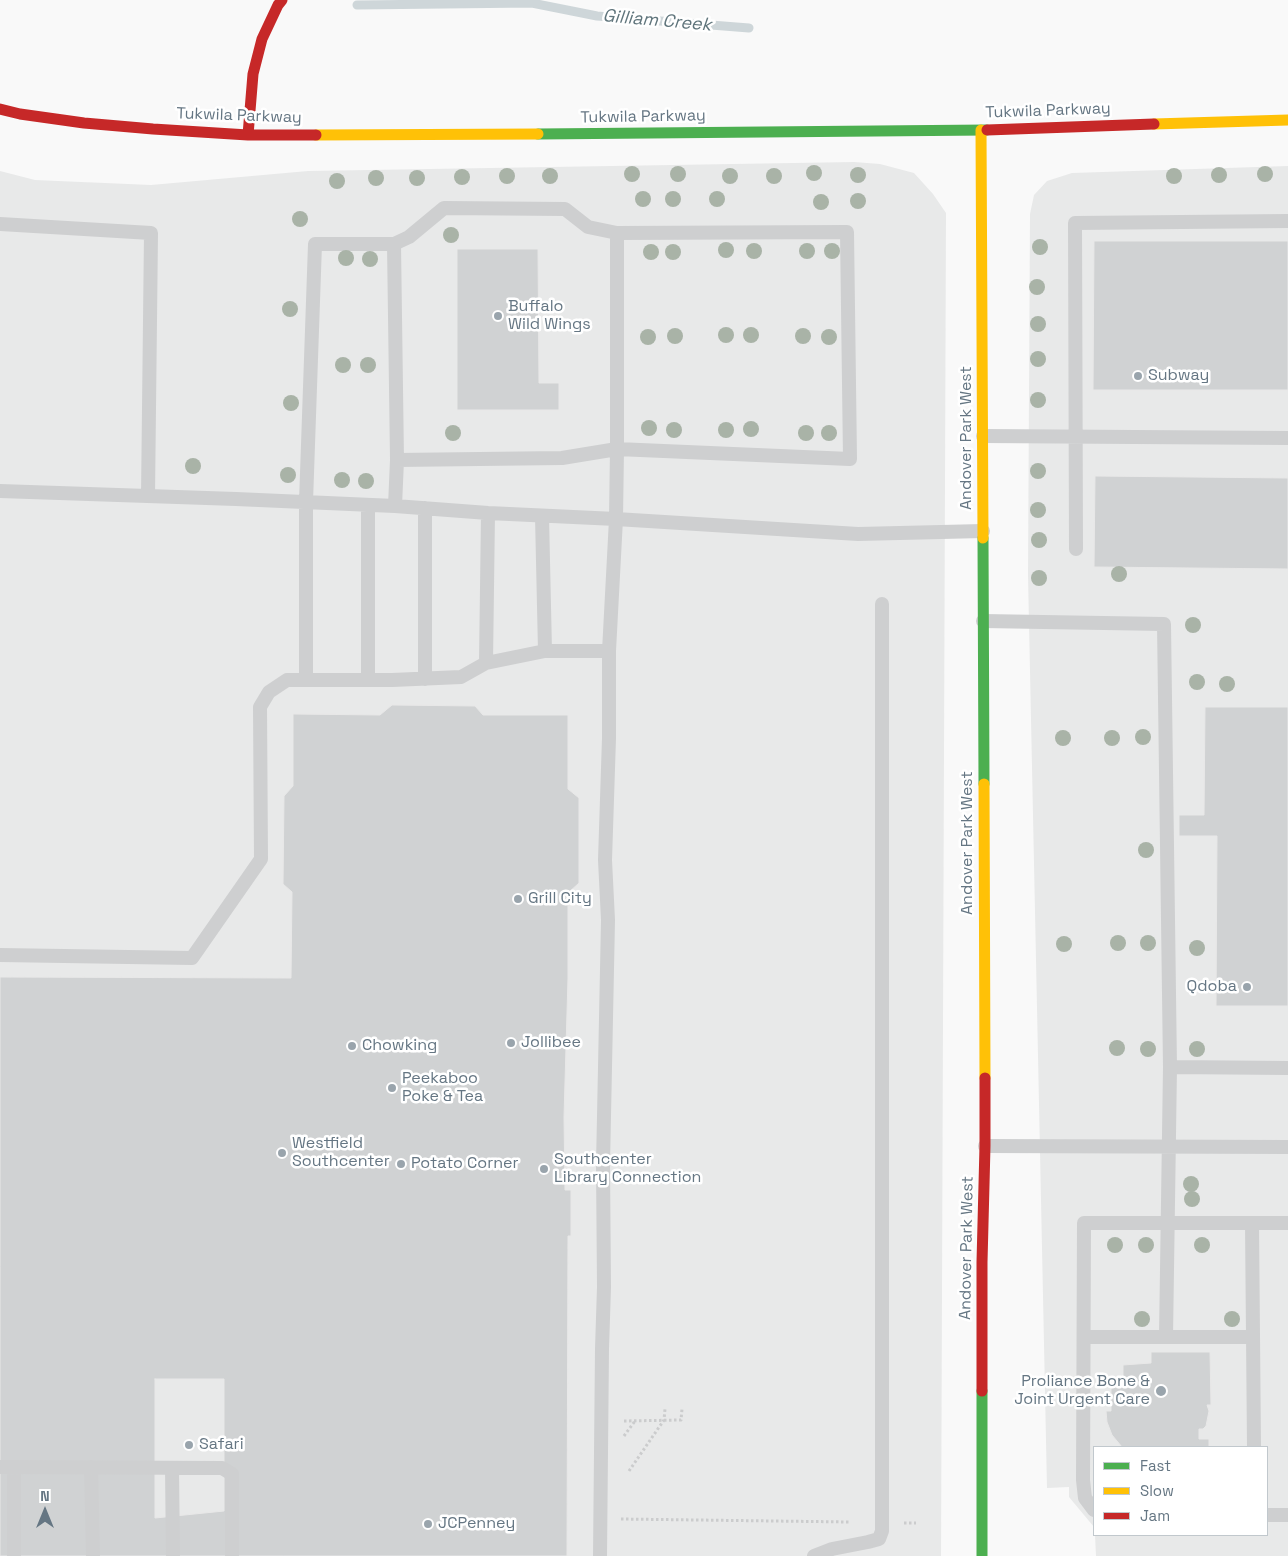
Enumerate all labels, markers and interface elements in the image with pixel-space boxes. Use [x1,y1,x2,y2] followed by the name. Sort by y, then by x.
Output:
[602,5,712,37] water label: Gilliam Creek
[985,99,1111,123] street label: Tukwila Parkway
[176,104,302,128] street label: Tukwila Parkway
[580,106,706,128] street label: Tukwila Parkway
[508,297,591,335] place label: Buffalo Wild Wings
[492,310,504,322] marker: Buffalo Wild Wings
[957,366,977,510] street label: Andover Park West
[1148,366,1209,386] place label: Subway
[1132,370,1144,382] marker: Subway
[958,771,978,915] street label: Andover Park West
[528,889,592,909] place label: Grill City
[512,893,524,905] marker: Grill City
[1187,977,1237,997] place label: Qdoba
[1241,981,1253,993] marker: Qdoba
[521,1033,581,1053] place label: Jollibee
[362,1036,437,1056] place label: Chowking
[505,1037,517,1049] marker: Jollibee
[346,1040,358,1052] marker: Chowking
[402,1069,483,1107] place label: Peekaboo Poke & Tea
[386,1082,398,1094] marker: Peekaboo Poke & Tea
[292,1134,390,1172] place label: Westfield Southcenter
[276,1147,288,1159] marker: Westfield Southcenter
[554,1150,701,1188] place label: Southcenter Library Connection
[411,1154,519,1174] place label: Potato Corner
[395,1158,407,1170] marker: Potato Corner
[538,1163,550,1175] marker: Southcenter Library Connection
[956,1176,978,1320] street label: Andover Park West
[1014,1372,1150,1410] place label: Proliance Bone & Joint Urgent Care
[1154,1384,1168,1398] marker: Proliance Bone & Joint Urgent Care
[199,1435,244,1455] place label: Safari
[183,1439,195,1451] marker: Safari
[1093,1446,1268,1536] legend
[1140,1456,1171,1475] text: Fast
[1140,1481,1174,1500] text: Slow
[20,1486,70,1536] north arrow
[40,1487,50,1505] text: N
[1140,1506,1170,1525] text: Jam
[438,1514,515,1534] place label: JCPenney
[422,1518,434,1530] marker: JCPenney

